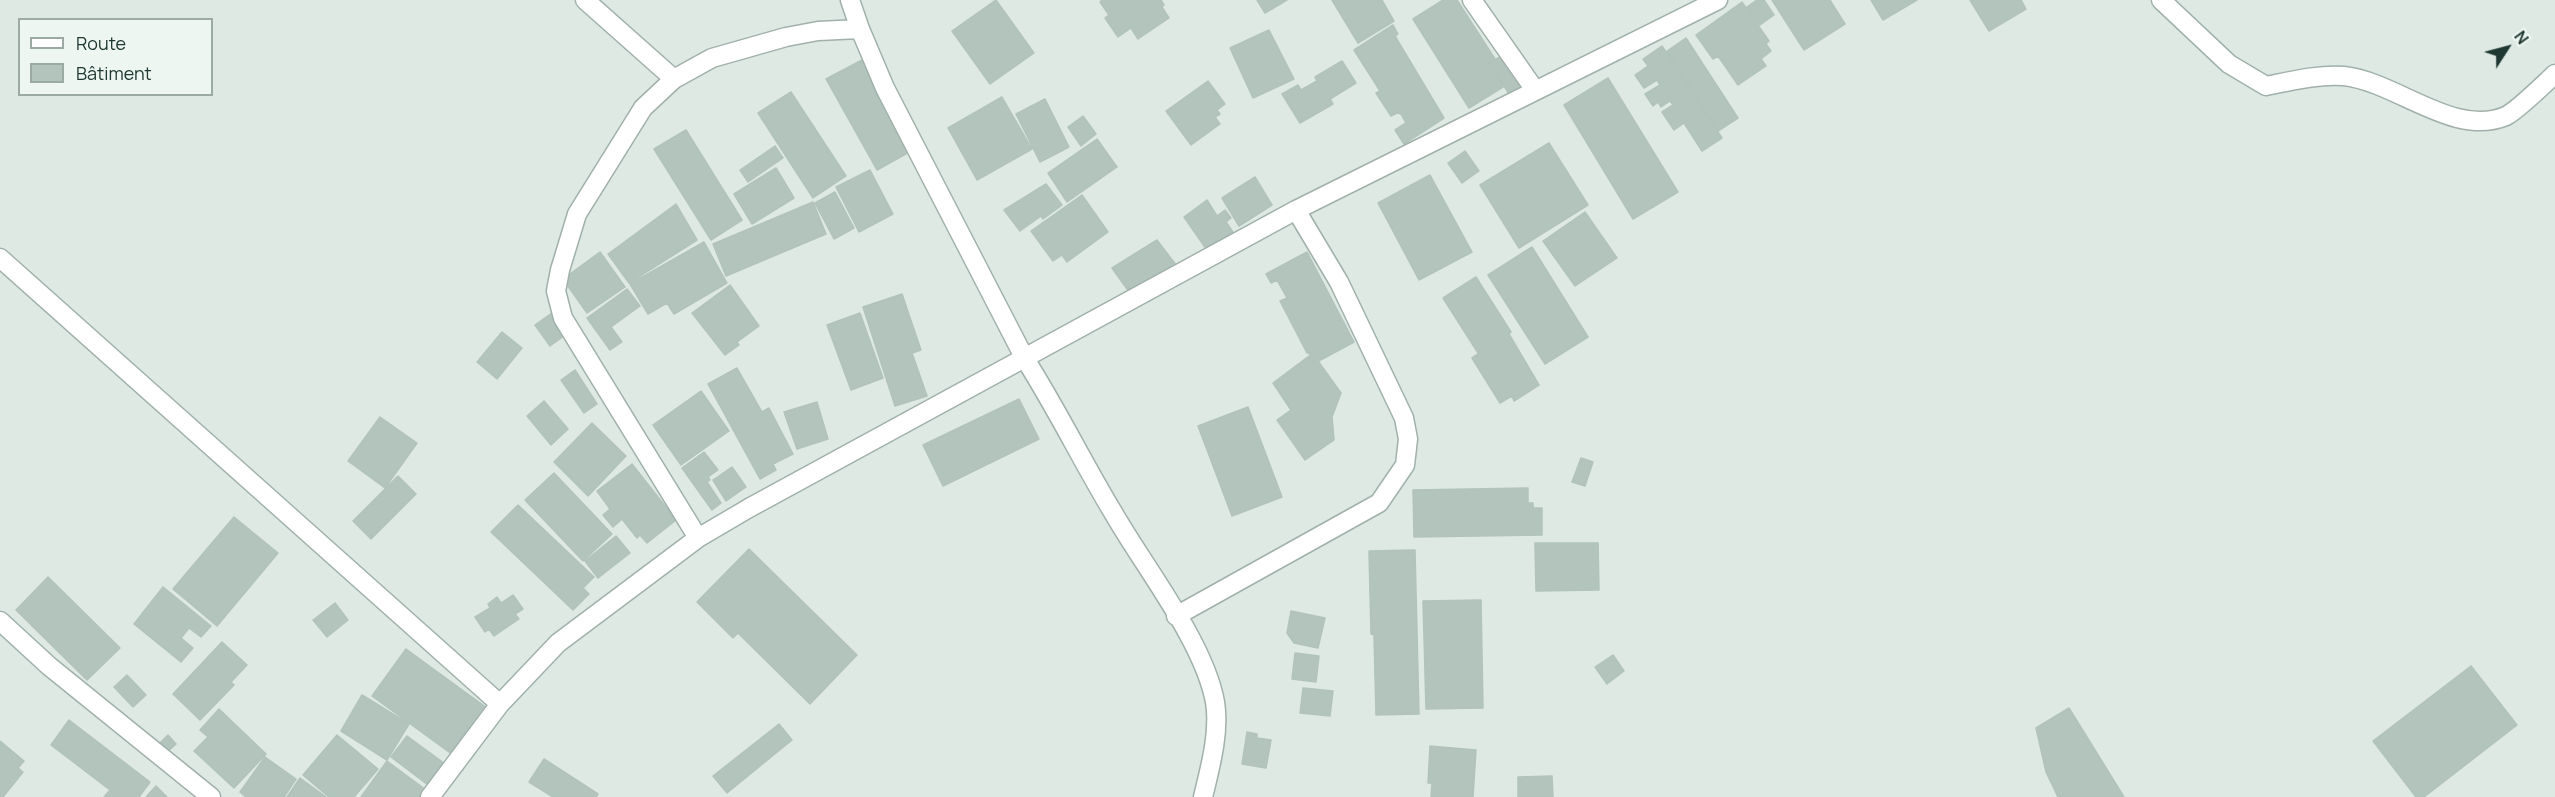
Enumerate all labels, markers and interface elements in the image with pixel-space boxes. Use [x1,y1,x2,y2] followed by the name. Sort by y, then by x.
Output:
[18,18,213,96] legend
[2477,18,2537,78] north arrow
[2509,26,2534,49] text: N
[76,31,126,55] text: Route
[76,61,152,85] text: Bâtiment

